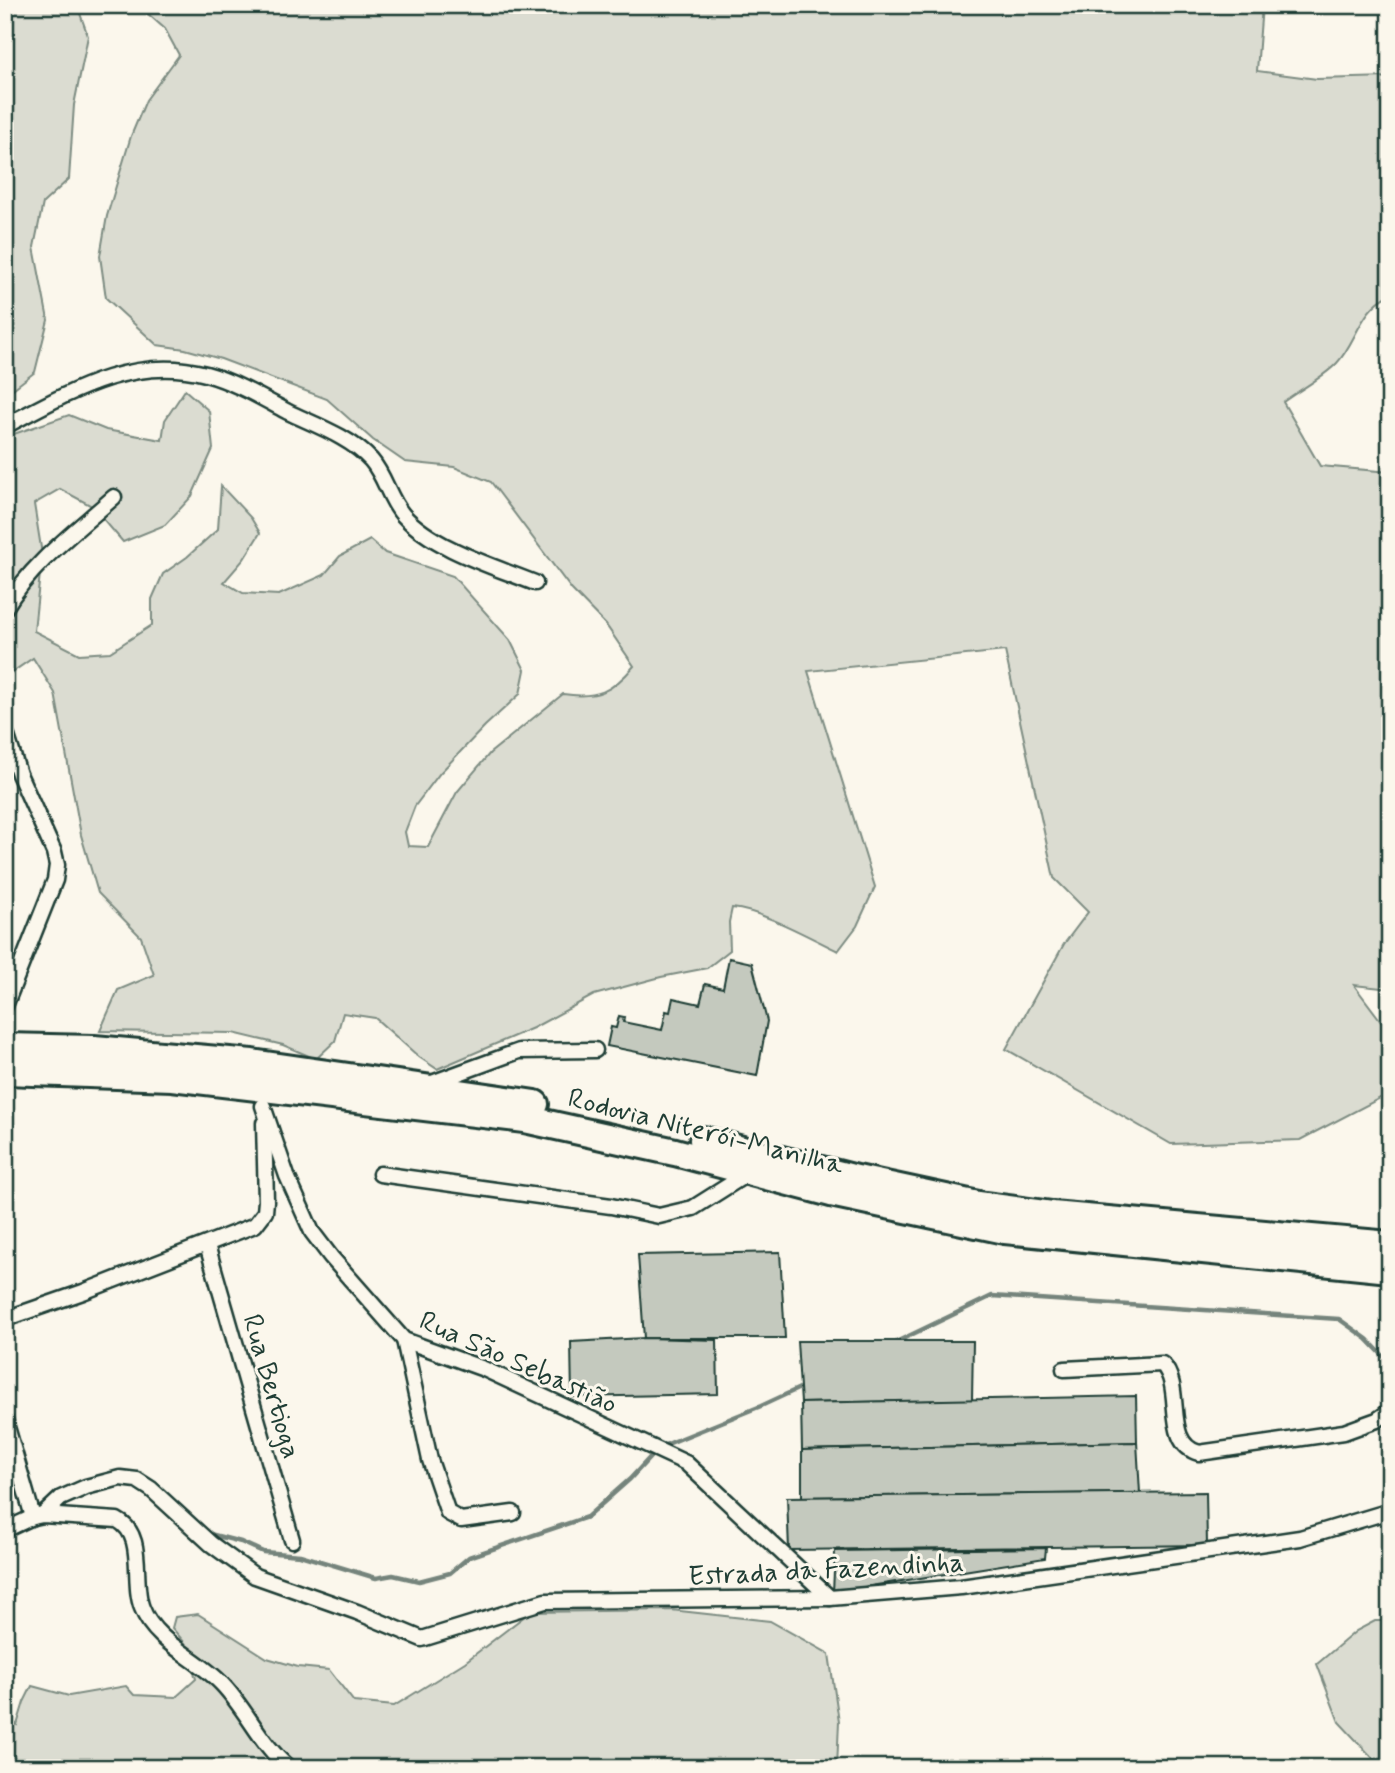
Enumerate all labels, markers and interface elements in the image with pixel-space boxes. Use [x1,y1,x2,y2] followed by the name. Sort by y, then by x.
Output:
[564,1080,847,1185] street label: Rodovia Niterói-Manilha
[413,1303,623,1424] street label: Rua São Sebastião
[232,1310,309,1463] street label: Rua Bertioga
[687,1545,965,1596] street label: Estrada da Fazendinha

